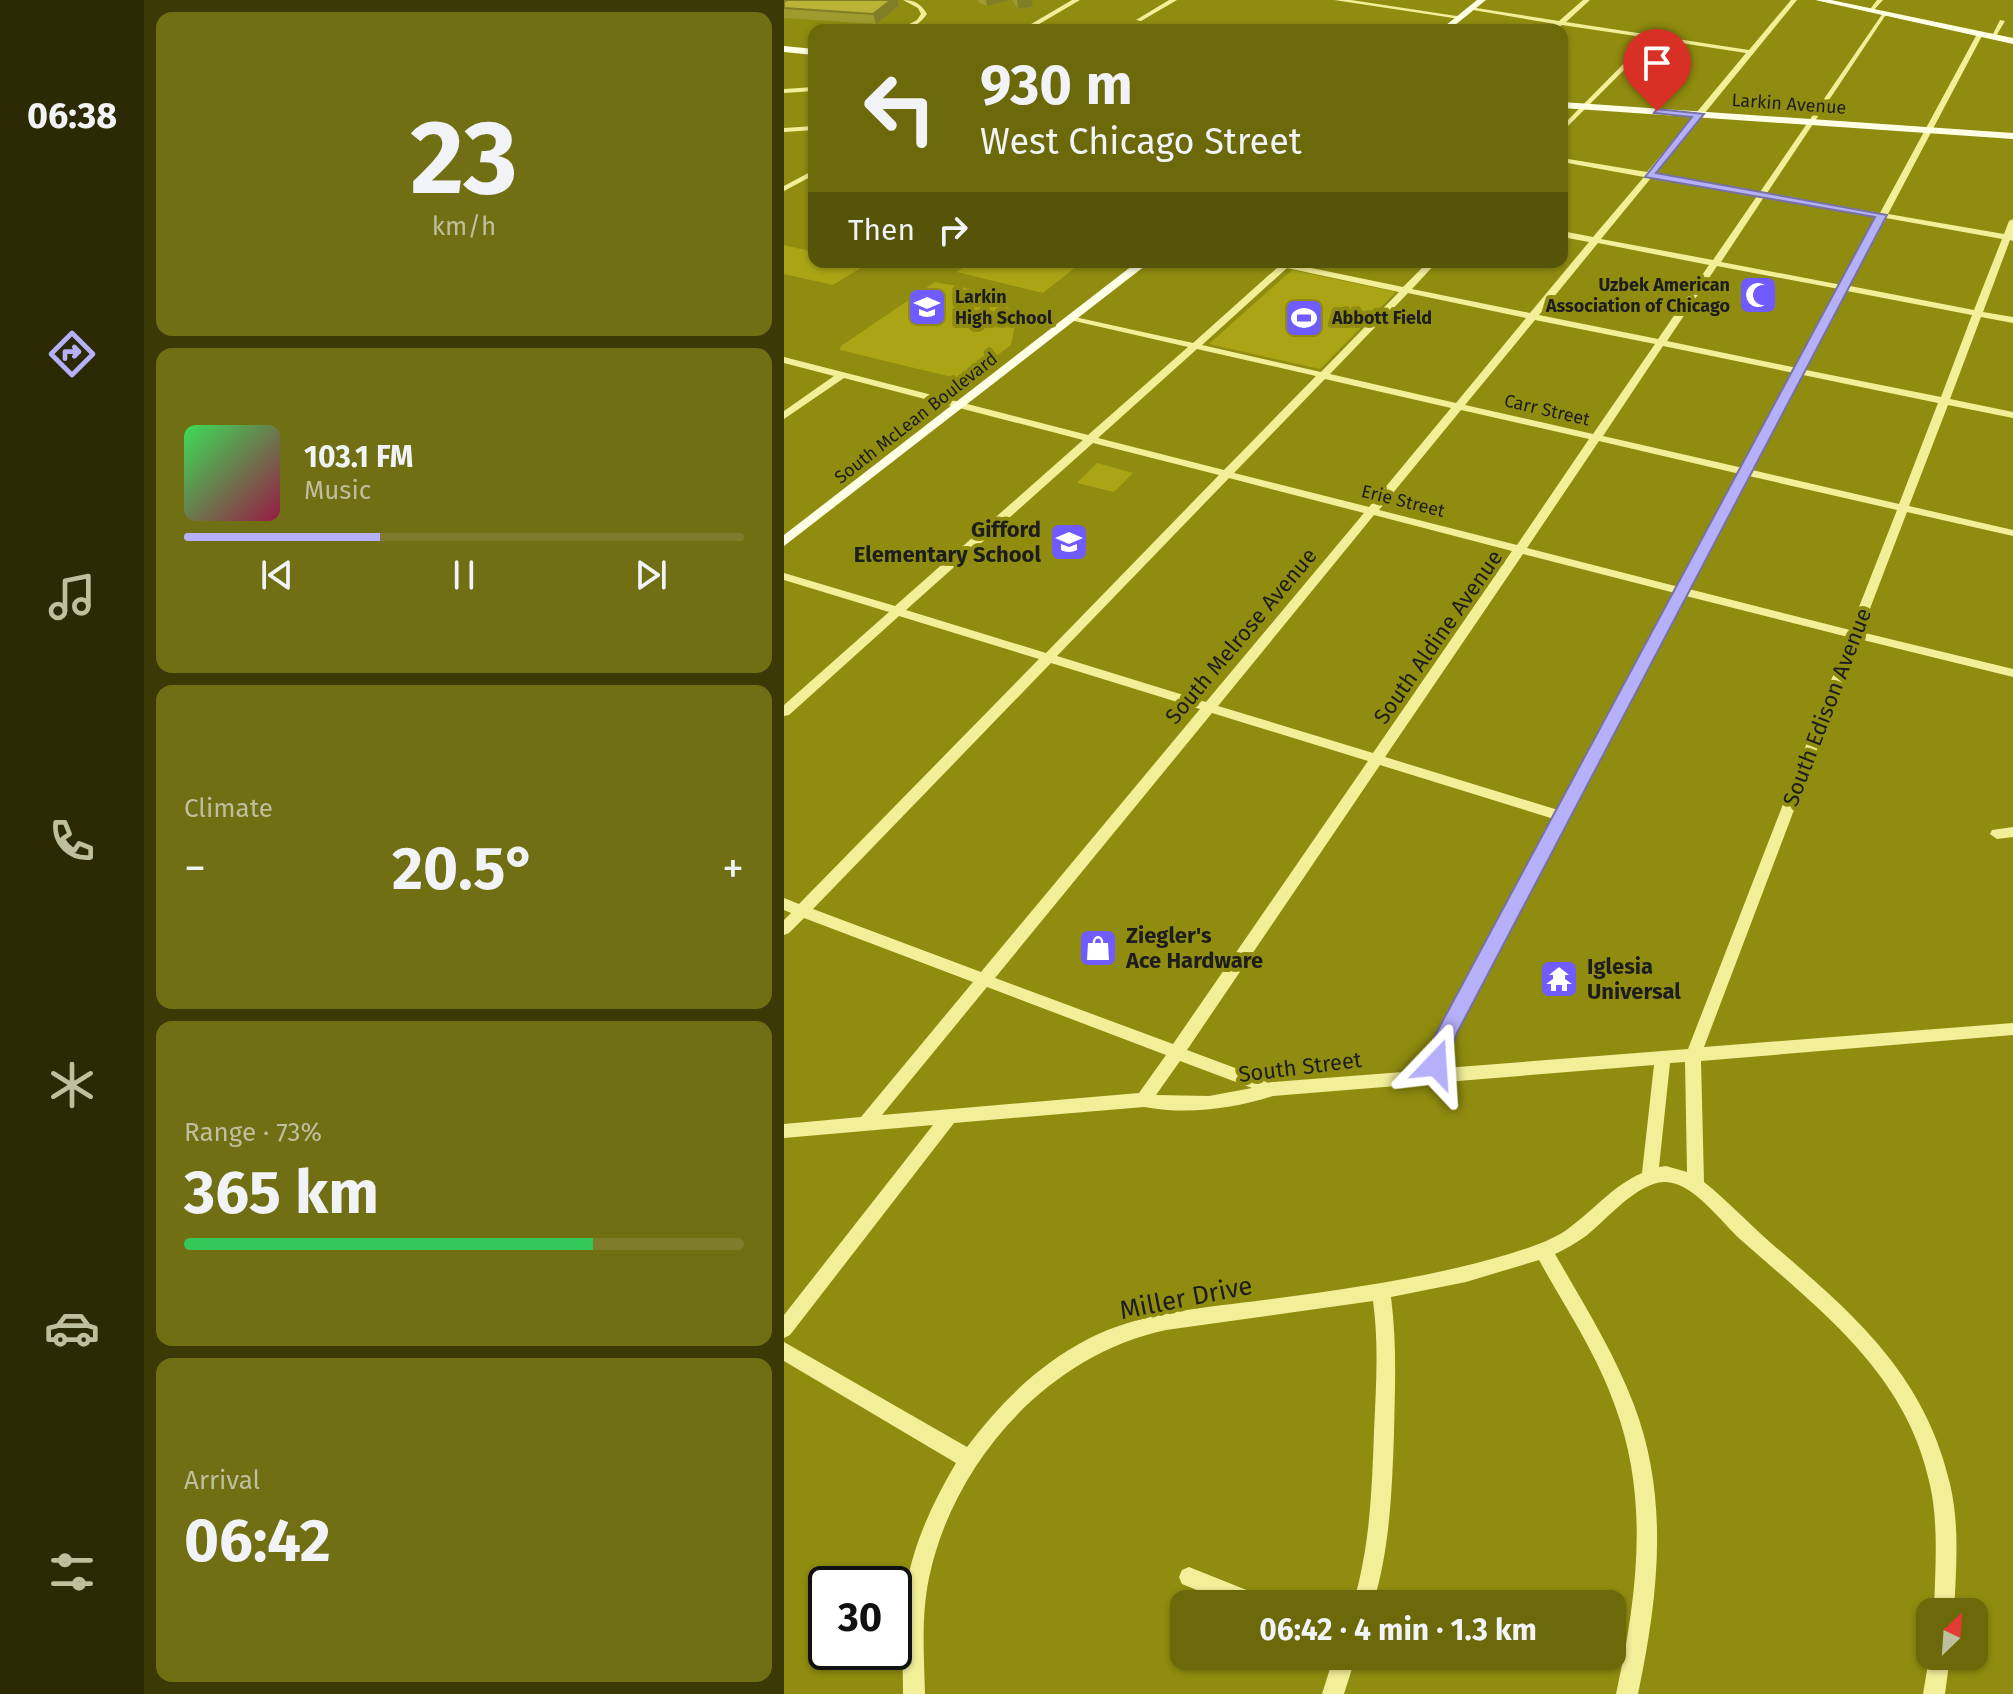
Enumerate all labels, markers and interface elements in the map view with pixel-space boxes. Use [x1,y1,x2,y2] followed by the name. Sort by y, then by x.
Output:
[1623,29,1691,111] pin
[1635,41,1679,85] icon: arrive
[980,52,1133,119] text: 930 m
[848,56,952,160] icon: left
[1731,89,1847,119] street label: Larkin Avenue
[27,94,117,138] text: 06:38
[410,96,518,221] text: 23
[980,120,1302,164] text: West Chicago Street
[931,208,975,252] icon: right
[432,211,496,242] text: km/h
[848,212,915,248] text: Then
[1545,274,1730,317] place label: Uzbek American Association of Chicago
[1737,274,1779,316] mosque icon: Uzbek American Association of Chicago
[906,286,948,328] school or university icon: Larkin High School
[955,286,1053,329] place label: Larkin High School
[1283,297,1325,339] sports icon: Abbott Field
[1331,307,1432,329] place label: Abbott Field
[44,326,100,382] icon: directions
[830,347,1002,489] street label: South McLean Boulevard
[1502,389,1592,431] street label: Carr Street
[304,439,413,475] text: 103.1 FM
[304,475,371,506] text: Music
[1359,480,1447,522] street label: Erie Street
[854,516,1041,568] place label: Gifford Elementary School
[1048,521,1090,563] school or university icon: Gifford Elementary School
[1159,542,1323,730] street label: South Melrose Avenue
[1368,545,1508,729] street label: South Aldine Avenue
[255,553,299,597] icon: previous
[442,553,486,597] icon: pause
[629,553,673,597] icon: next
[44,569,100,625] icon: music
[1777,604,1877,810] street label: South Edison Avenue
[184,793,273,824] text: Climate
[44,813,100,869] icon: phone
[392,833,536,905] text: 20.5°
[184,842,206,895] text: −
[722,842,744,895] text: +
[1125,922,1263,974] place label: Ziegler's Ace Hardware
[1077,927,1119,969] shop icon: Ziegler's Ace Hardware
[1587,953,1681,1005] place label: Iglesia Universal
[1538,958,1580,1000] temple icon: Iglesia Universal
[1394,1022,1478,1106] position arrow
[1237,1046,1363,1088] street label: South Street
[44,1057,100,1113] icon: climate
[184,1117,322,1148] text: Range · 73%
[184,1157,379,1229] text: 365 km
[1117,1270,1255,1326] street label: Miller Drive
[44,1300,100,1356] icon: car
[184,1465,260,1496] text: Arrival
[184,1505,331,1577] text: 06:42
[44,1544,100,1600] icon: filters
[808,1566,912,1670] speed limit sign: 30
[1916,1598,1988,1670] north arrow
[1916,1598,1988,1670] map controls
[1259,1612,1537,1648] text: 06:42 · 4 min · 1.3 km

